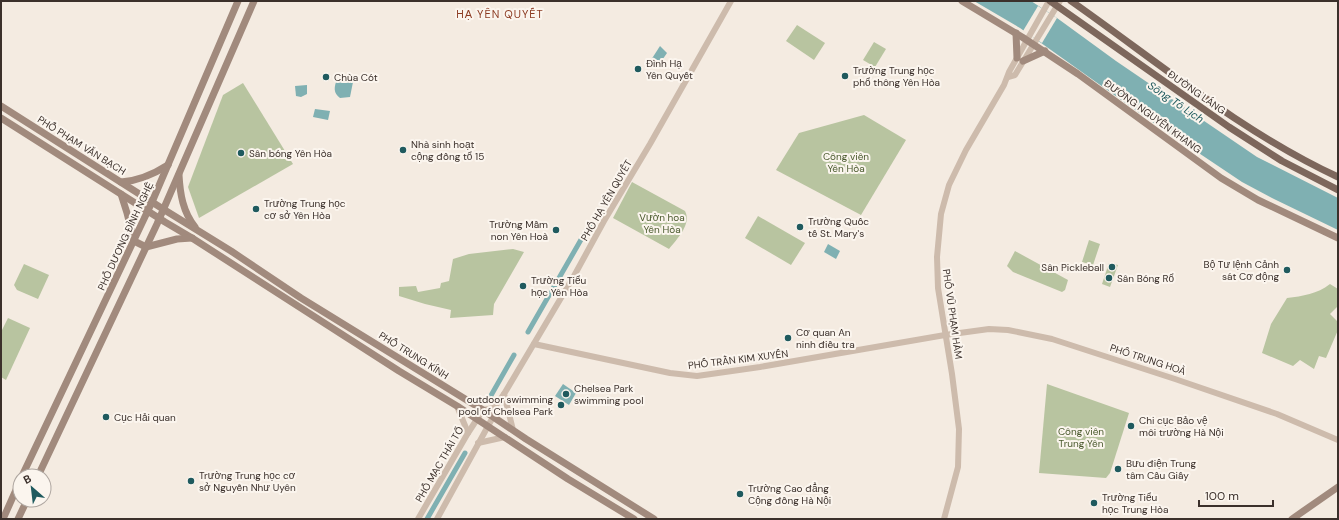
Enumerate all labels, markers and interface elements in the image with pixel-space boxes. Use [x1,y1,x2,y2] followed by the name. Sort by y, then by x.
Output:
[456,7,544,21] district label: HẠ YÊN QUYẾT
[646,57,693,82] place label: Đình Hạ Yên Quyết
[633,64,643,74] marker: Đình Hạ Yên Quyết
[853,64,940,89] place label: Trường Trung học phổ thông Yên Hòa
[1165,68,1228,117] street label: ĐƯỜNG LÁNG
[334,71,378,84] place label: Chùa Cót
[840,71,850,81] marker: Trường Trung học phổ thông Yên Hòa
[321,72,331,82] marker: Chùa Cót
[1101,77,1204,156] street label: ĐƯỜNG NGUYỄN KHANG
[1145,78,1207,126] water label: Sông Tô Lịch
[35,113,129,178] street label: PHỐ PHẠM VĂN BẠCH
[411,138,484,163] place label: Nhà sinh hoạt cộng đồng tổ 15
[398,145,408,155] marker: Nhà sinh hoạt cộng đồng tổ 15
[249,147,332,160] place label: Sân bóng Yên Hòa
[236,148,246,158] marker: Sân bóng Yên Hòa
[823,150,869,175] park label: Công viên Yên Hòa
[578,157,635,243] street label: PHỐ HẠ YÊN QUYẾT
[95,180,156,292] street label: PHỐ DƯƠNG ĐÌNH NGHỆ
[264,197,346,222] place label: Trường Trung học cơ sở Yên Hòa
[251,204,261,214] marker: Trường Trung học cơ sở Yên Hòa
[639,211,685,236] park label: Vườn hoa Yên Hòa
[808,215,869,240] place label: Trường Quốc tế St. Mary's
[489,218,548,243] place label: Trường Mầm non Yên Hoà
[795,222,805,232] marker: Trường Quốc tế St. Mary's
[551,225,561,235] marker: Trường Mầm non Yên Hoà
[1204,258,1279,283] place label: Bộ Tư lệnh Cảnh sát Cơ động
[1041,261,1104,274] place label: Sân Pickleball
[1107,262,1117,272] marker: Sân Pickleball
[1282,265,1292,275] marker: Bộ Tư lệnh Cảnh sát Cơ động
[940,268,965,360] street label: PHỐ VŨ PHẠM HÀM
[1117,272,1175,285] place label: Sân Bóng Rổ
[1104,273,1114,283] marker: Sân Bóng Rổ
[531,274,588,299] place label: Trường Tiểu học Yên Hòa
[518,281,528,291] marker: Trường Tiểu học Yên Hòa
[796,326,855,351] place label: Cơ quan An ninh điều tra
[376,329,451,382] street label: PHỐ TRUNG KÍNH
[783,333,793,343] marker: Cơ quan An ninh điều tra
[1108,341,1188,378] street label: PHỐ TRUNG HOÀ
[687,347,789,372] street label: PHỐ TRẦN KIM XUYẾN
[574,382,643,407] place label: Chelsea Park swimming pool
[561,389,571,399] marker: Chelsea Park swimming pool
[459,393,553,418] place label: outdoor swimming pool of Chelsea Park
[556,400,566,410] marker: outdoor swimming pool of Chelsea Park
[114,411,176,424] place label: Cục Hải quan
[101,412,111,422] marker: Cục Hải quan
[1139,414,1224,439] place label: Chi cục Bảo vệ môi trường Hà Nội
[1126,421,1136,431] marker: Chi cục Bảo vệ môi trường Hà Nội
[412,424,467,504] street label: PHỐ MẠC THÁI TỔ
[1058,425,1104,450] park label: Công viên Trung Yên
[1126,457,1196,482] place label: Bưu điện Trung tâm Cầu Giấy
[1113,464,1123,474] marker: Bưu điện Trung tâm Cầu Giấy
[12,468,52,508] north arrow
[199,469,296,494] place label: Trường Trung học cơ sở Nguyễn Như Uyên
[21,471,34,487] text: B
[186,476,196,486] marker: Trường Trung học cơ sở Nguyễn Như Uyên
[748,482,831,507] place label: Trường Cao đẳng Cộng đồng Hà Nội
[1199,482,1273,508] scale bar
[1205,488,1239,504] text: 100 m
[735,489,745,499] marker: Trường Cao đẳng Cộng đồng Hà Nội
[1102,491,1168,516] place label: Trường Tiểu học Trung Hòa
[1089,498,1099,508] marker: Trường Tiểu học Trung Hòa

